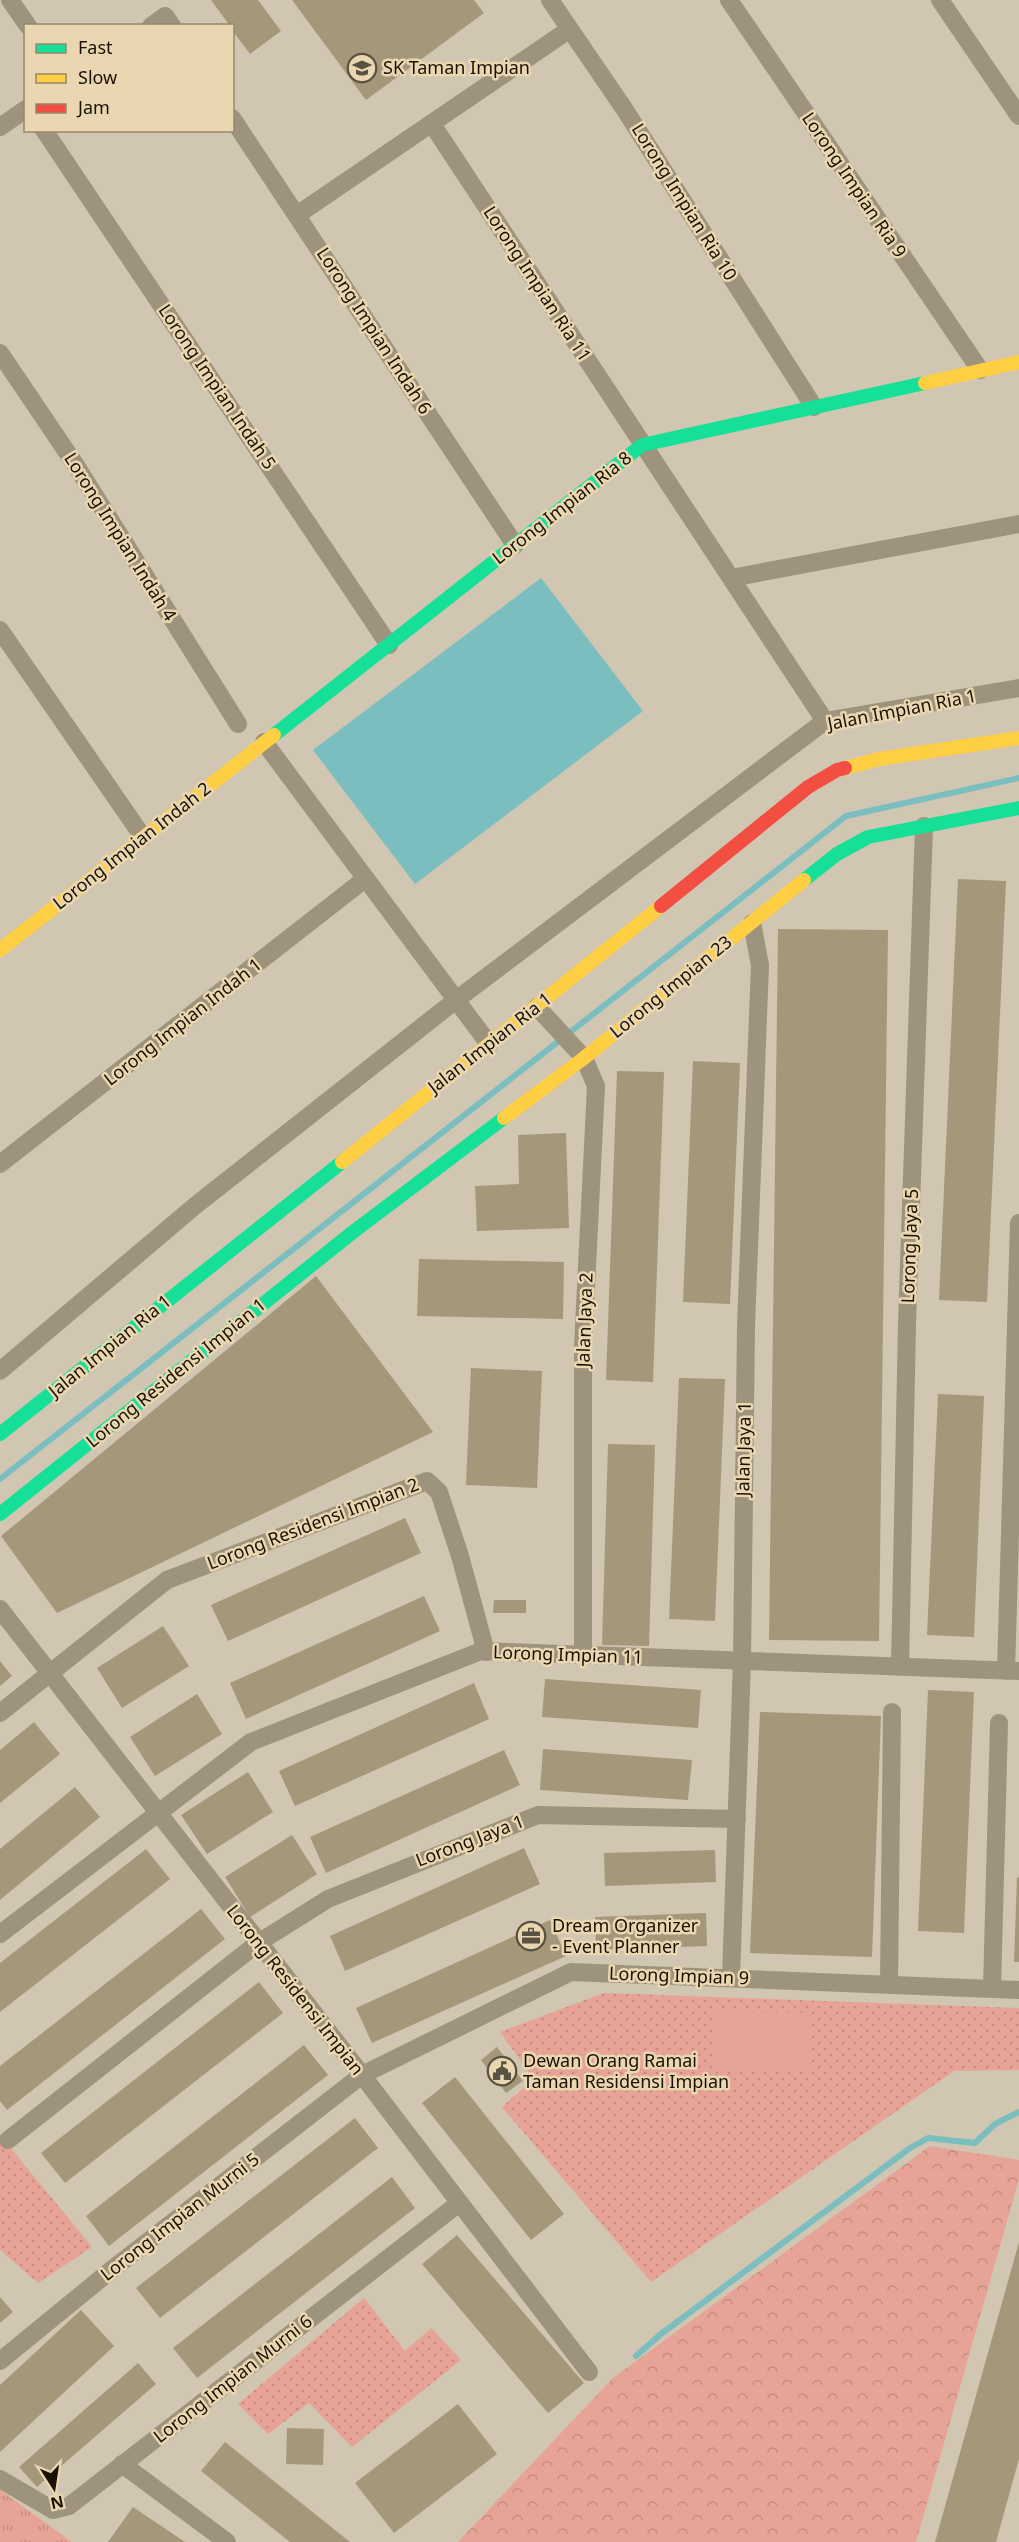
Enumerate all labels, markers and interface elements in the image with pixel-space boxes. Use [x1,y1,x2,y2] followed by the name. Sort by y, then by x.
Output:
[24,24,234,132] legend
[78,35,113,59] text: Fast
[346,52,378,84] school or university icon: SK Taman Impian
[383,55,530,79] place label: SK Taman Impian
[78,65,117,89] text: Slow
[76,95,110,119] text: Jam
[797,107,912,262] street label: Lorong Impian Ria 9
[627,118,743,285] street label: Lorong Impian Ria 10
[479,201,597,366] street label: Lorong Impian Ria 11
[312,242,438,418] street label: Lorong Impian Indah 6
[154,299,282,474] street label: Lorong Impian Indah 5
[487,445,636,569] street label: Lorong Impian Ria 8
[59,448,182,625] street label: Lorong Impian Indah 4
[823,683,978,736] street label: Jalan Impian Ria 1
[47,776,215,914] street label: Lorong Impian Indah 2
[604,930,736,1043] street label: Lorong Impian 23
[98,952,266,1090] street label: Lorong Impian Indah 1
[421,986,556,1099] street label: Jalan Impian Ria 1
[895,1188,923,1304] street label: Lorong Jaya 5
[570,1272,598,1370] street label: Jalan Jaya 2
[42,1288,176,1403] street label: Jalan Impian Ria 1
[80,1292,270,1452] street label: Lorong Residensi Impian 1
[730,1401,756,1499] street label: Jalan Jaya 1
[203,1472,422,1575] street label: Lorong Residensi Impian 2
[493,1639,644,1669] street label: Lorong Impian 11
[412,1808,527,1872] street label: Lorong Jaya 1
[222,1899,370,2079] street label: Lorong Residensi Impian
[552,1913,699,1958] place label: Dream Organizer - Event Planner
[515,1920,547,1952] office icon: Dream Organizer - Event Planner
[609,1961,749,1989] street label: Lorong Impian 9
[523,2048,729,2093] place label: Dewan Orang Ramai Taman Residensi Impian
[486,2055,518,2087] public building icon: Dewan Orang Ramai Taman Residensi Impian
[95,2147,264,2286] street label: Lorong Impian Murni 5
[148,2309,317,2448] street label: Lorong Impian Murni 6
[24,2458,84,2518] north arrow
[48,2491,66,2515] text: N

